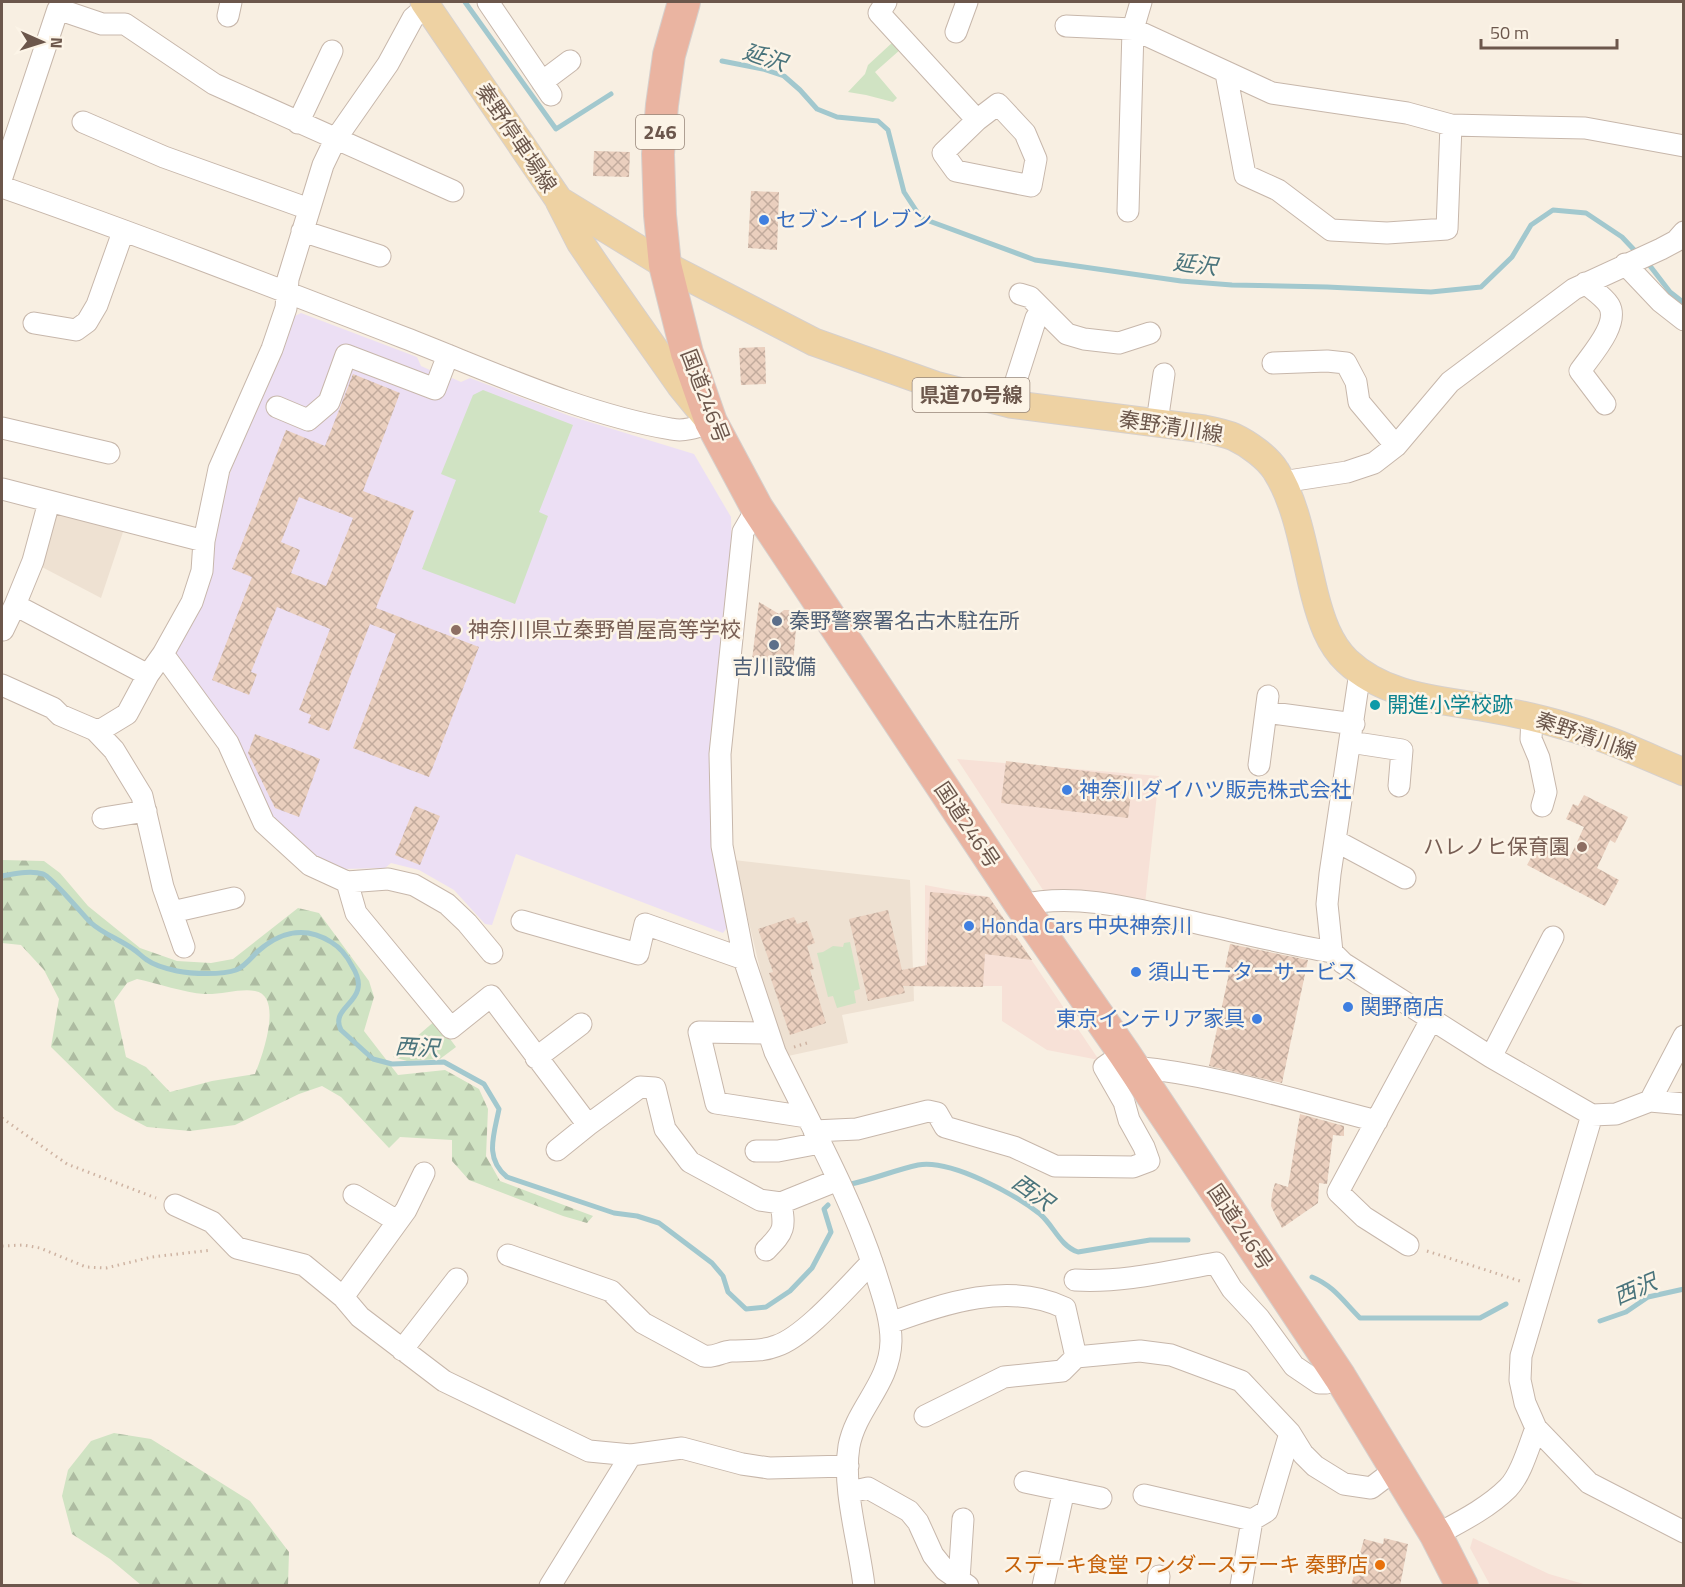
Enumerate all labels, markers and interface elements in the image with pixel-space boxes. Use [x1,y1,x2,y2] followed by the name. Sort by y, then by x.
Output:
[12,12,72,72] north arrow
[1481,12,1618,50] scale bar
[1490,19,1529,46] text: 50 m
[739,34,794,81] water label: 延沢
[45,37,69,49] text: N
[468,76,565,199] street label: 秦野停車場線
[636,115,684,149] road number: 246
[776,203,932,235] place label: セブン-イレブン
[757,213,771,227] marker: セブン-イレブン
[1171,244,1222,284] water label: 延沢
[673,344,738,447] street label: 国道246号
[912,378,1030,412] road number: 県道70号線
[1117,402,1226,450] street label: 秦野清川線
[789,604,1020,636] place label: 秦野警察署名古木駐在所
[468,613,741,645] place label: 神奈川県立秦野曽屋高等学校
[770,614,784,628] marker: 秦野警察署名古木駐在所
[449,623,463,637] marker: 神奈川県立秦野曽屋高等学校
[767,638,781,652] marker: 吉川設備
[732,650,816,682] place label: 吉川設備
[1387,688,1513,720] place label: 開進小学校跡
[1368,698,1382,712] marker: 開進小学校跡
[1531,703,1641,767] street label: 秦野清川線
[1079,773,1352,805] place label: 神奈川ダイハツ販売株式会社
[927,775,1009,874] street label: 国道246号
[1060,783,1074,797] marker: 神奈川ダイハツ販売株式会社
[1423,830,1570,862] place label: ハレノヒ保育園
[1575,840,1589,854] marker: ハレノヒ保育園
[981,909,1192,941] place label: Honda Cars 中央神奈川
[962,919,976,933] marker: Honda Cars 中央神奈川
[1148,955,1358,987] place label: 須山モーターサービス
[1129,965,1143,979] marker: 須山モーターサービス
[1360,990,1444,1022] place label: 関野商店
[1341,1000,1355,1014] marker: 関野商店
[1056,1002,1245,1034] place label: 東京インテリア家具
[1250,1012,1264,1026] marker: 東京インテリア家具
[394,1029,443,1065] water label: 西沢
[1005,1165,1063,1220] water label: 西沢
[1200,1177,1282,1276] street label: 国道246号
[1608,1264,1665,1313] water label: 西沢
[1003,1548,1368,1580] place label: ステーキ食堂 ワンダーステーキ 秦野店
[1373,1558,1387,1572] marker: ステーキ食堂 ワンダーステーキ 秦野店

